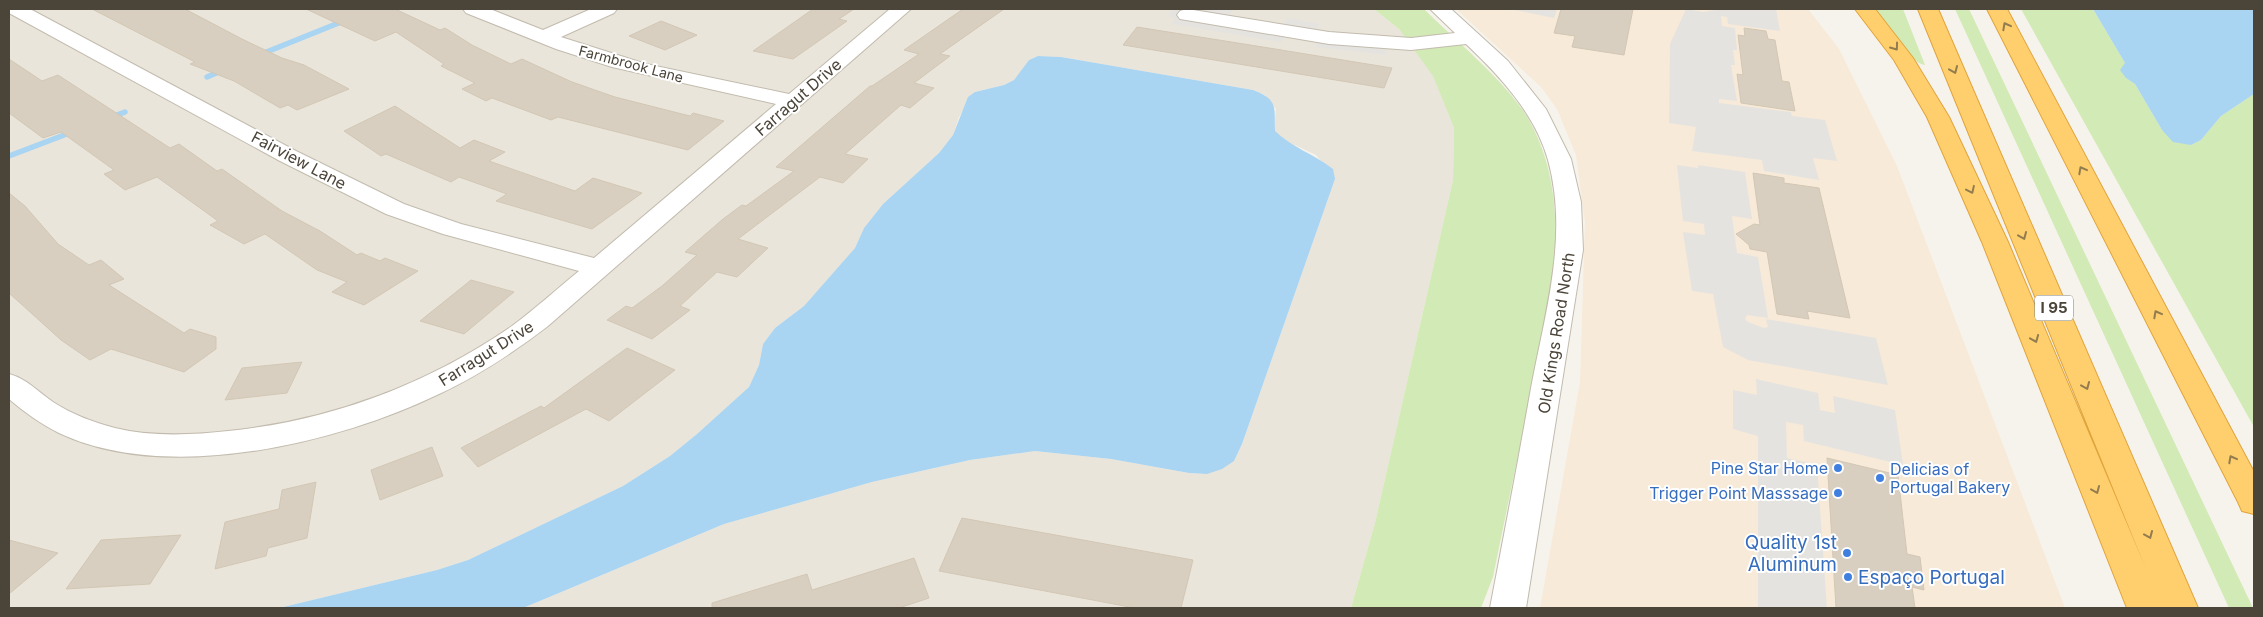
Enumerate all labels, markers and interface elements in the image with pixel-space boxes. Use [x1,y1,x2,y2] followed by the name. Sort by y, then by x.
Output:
[2002,22,2012,31] one-way arrow
[577,41,685,86] street label: Farmbrook Lane
[1890,41,1898,50] one-way arrow
[751,54,845,140] street label: Farragut Drive
[1947,65,1958,74] one-way arrow
[248,127,350,193] street label: Fairview Lane
[2078,167,2088,176] one-way arrow
[1965,185,1975,194] one-way arrow
[2017,231,2028,240] one-way arrow
[1533,251,1579,415] street label: Old Kings Road North
[2035,296,2073,320] road number: I 95
[2153,311,2163,320] one-way arrow
[435,316,537,390] street label: Farragut Drive
[2029,334,2039,343] one-way arrow
[2081,381,2091,389] one-way arrow
[2228,455,2238,464] one-way arrow
[1711,458,1828,478] place label: Pine Star Home
[1890,459,2010,497] place label: Delicias of Portugal Bakery
[1832,462,1844,474] marker: Pine Star Home
[1874,472,1886,484] marker: Delicias of Portugal Bakery
[1649,483,1828,503] place label: Trigger Point Masssage
[2090,485,2100,494] one-way arrow
[1832,487,1844,499] marker: Trigger Point Masssage
[2143,530,2154,539] one-way arrow
[1745,531,1837,576] place label: Quality 1st Aluminum
[1841,547,1853,559] marker: Quality 1st Aluminum
[1858,566,2005,589] place label: Espaço Portugal
[1842,571,1854,583] marker: Espaço Portugal

